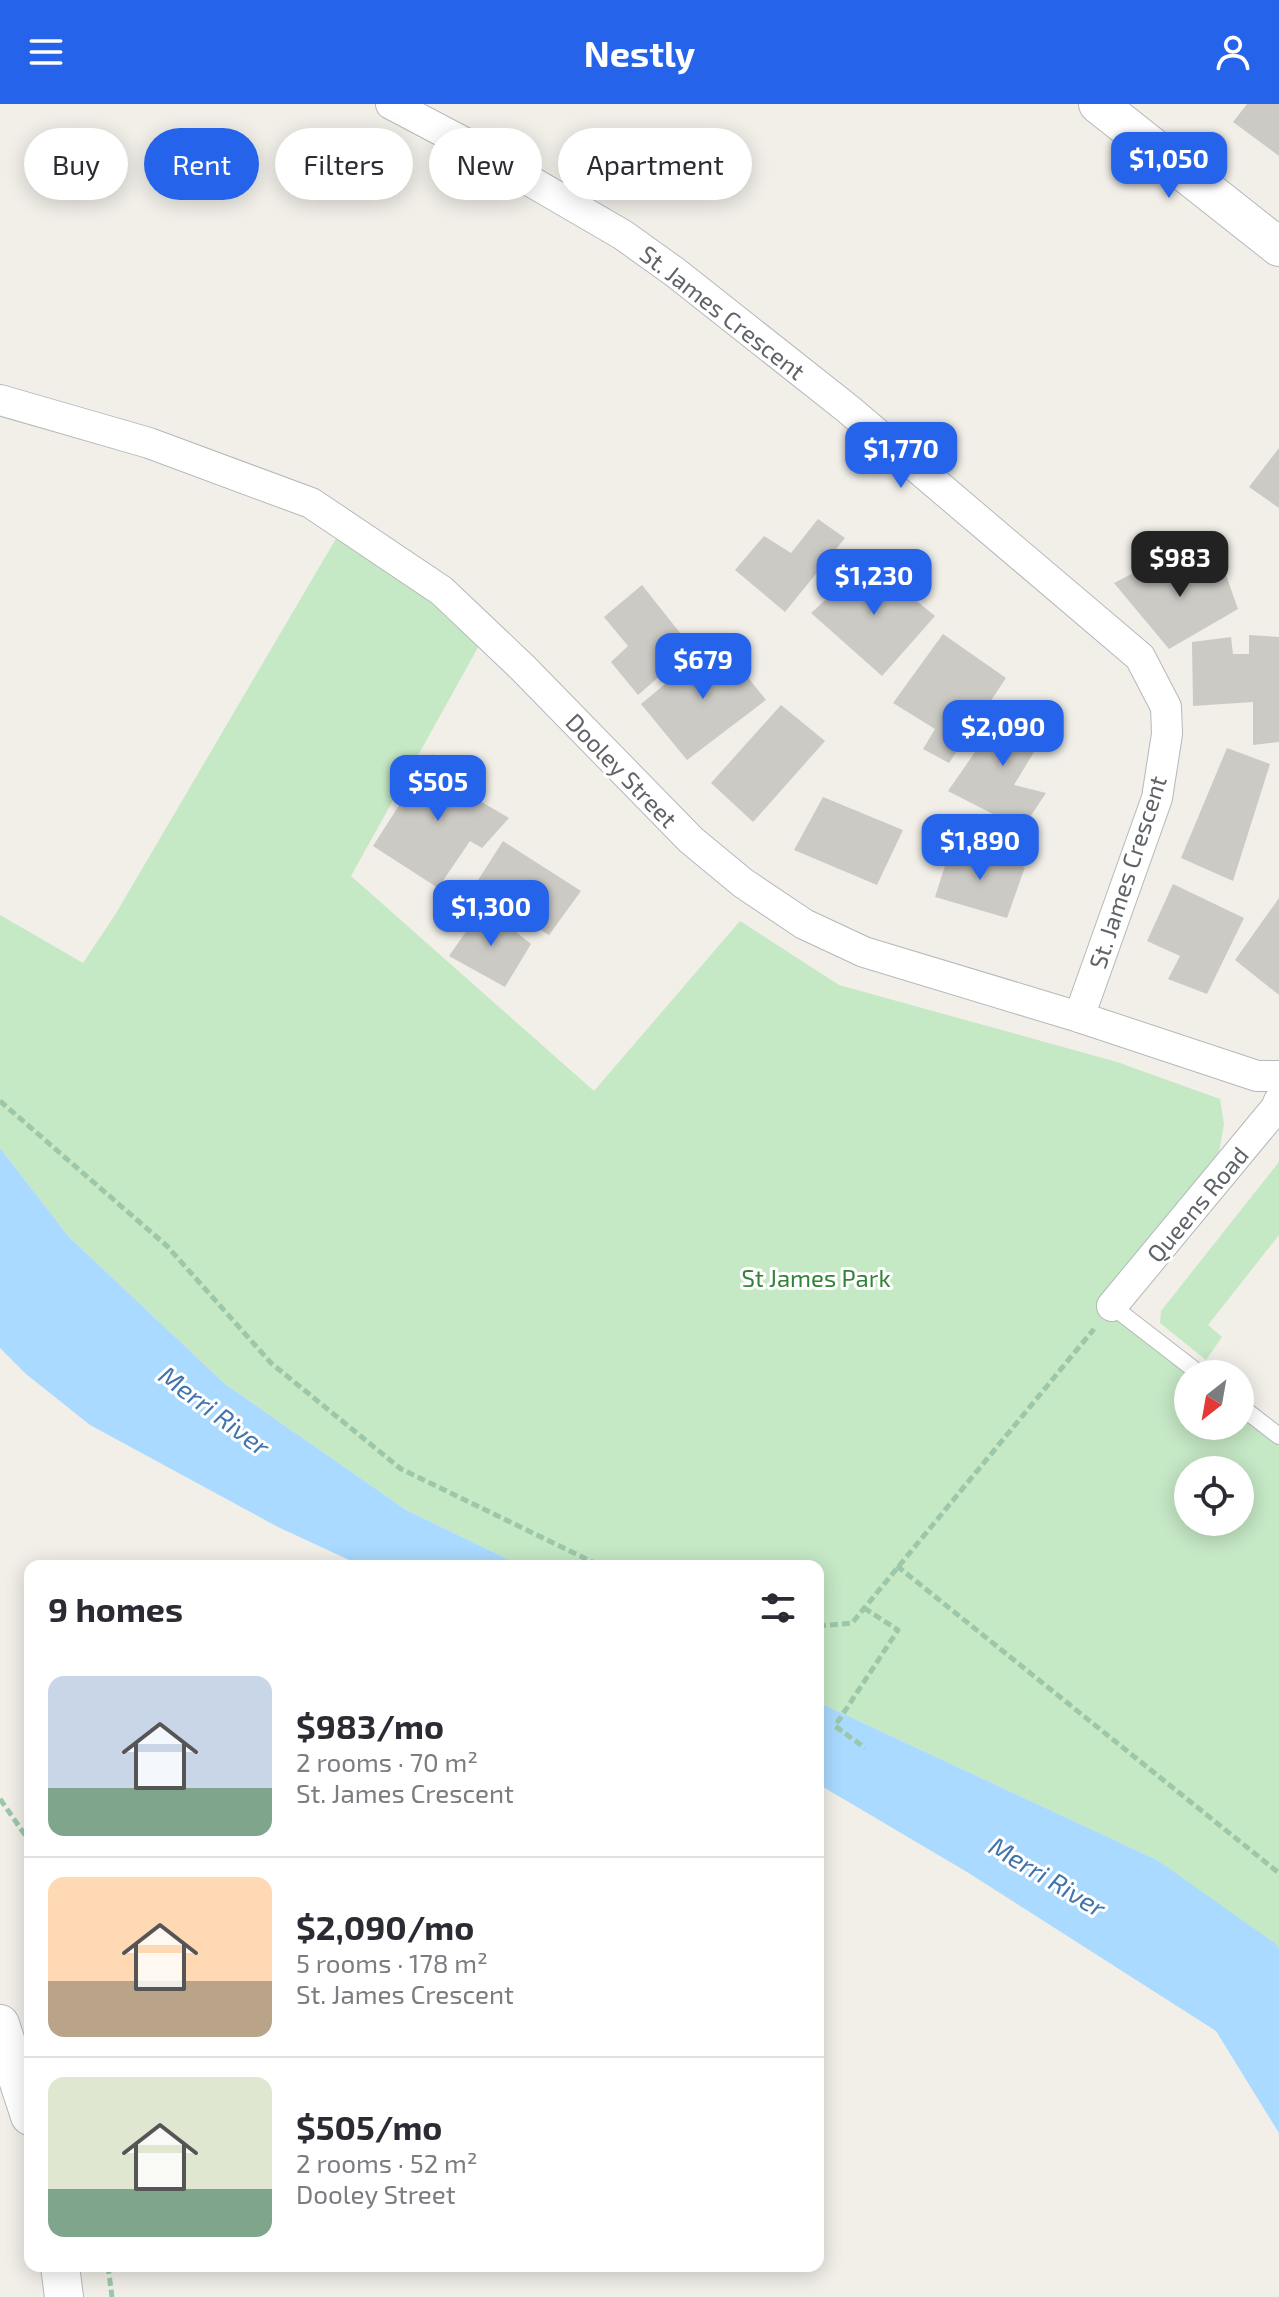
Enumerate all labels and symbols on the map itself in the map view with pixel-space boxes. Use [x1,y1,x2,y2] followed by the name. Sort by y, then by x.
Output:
[1104,132,1234,200] pin: $1,050
[635,239,811,385] street label: St. James Crescent
[836,422,966,490] pin: $1,770
[1133,531,1227,599] pin: $983
[809,549,939,617] pin: $1,230
[656,633,750,701] pin: $679
[938,700,1068,768] pin: $2,090
[560,707,684,833] street label: Dooley Street
[391,755,485,823] pin: $505
[1082,772,1172,972] street label: St. James Crescent
[915,814,1045,882] pin: $1,890
[426,880,556,948] pin: $1,300
[1140,1140,1254,1268] street label: Queens Road
[741,1263,891,1292] park label: St James Park
[154,1358,277,1462] water label: Merri River
[1174,1360,1254,1440] north arrow
[984,1829,1112,1923] water label: Merri River

